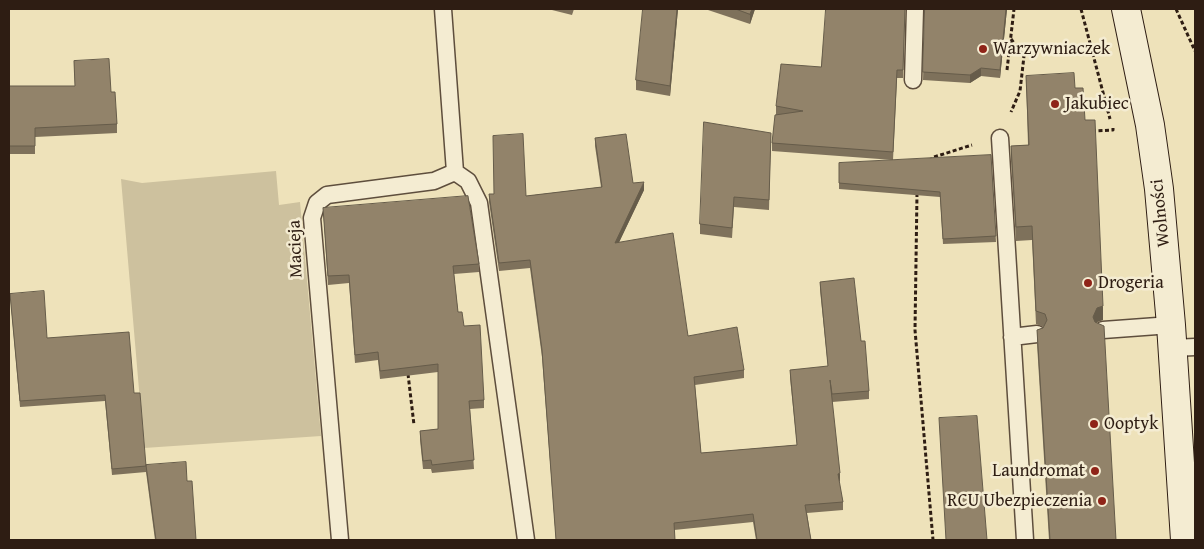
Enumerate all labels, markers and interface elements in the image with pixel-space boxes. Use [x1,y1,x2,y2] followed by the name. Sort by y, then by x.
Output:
[993,38,1110,60] place label: Warzywniaczek
[977,43,989,55] marker: Warzywniaczek
[1065,93,1129,115] place label: Jakubiec
[1049,98,1061,110] marker: Jakubiec
[1147,178,1175,248] street label: Wolności
[284,220,308,278] street label: Macieja
[1098,272,1164,294] place label: Drogeria
[1082,277,1094,289] marker: Drogeria
[1104,413,1158,435] place label: Ooptyk
[1088,418,1100,430] marker: Ooptyk
[992,460,1085,482] place label: Laundromat
[1089,465,1101,477] marker: Laundromat
[947,490,1092,512] place label: RCU Ubezpieczenia
[1096,495,1108,507] marker: RCU Ubezpieczenia

